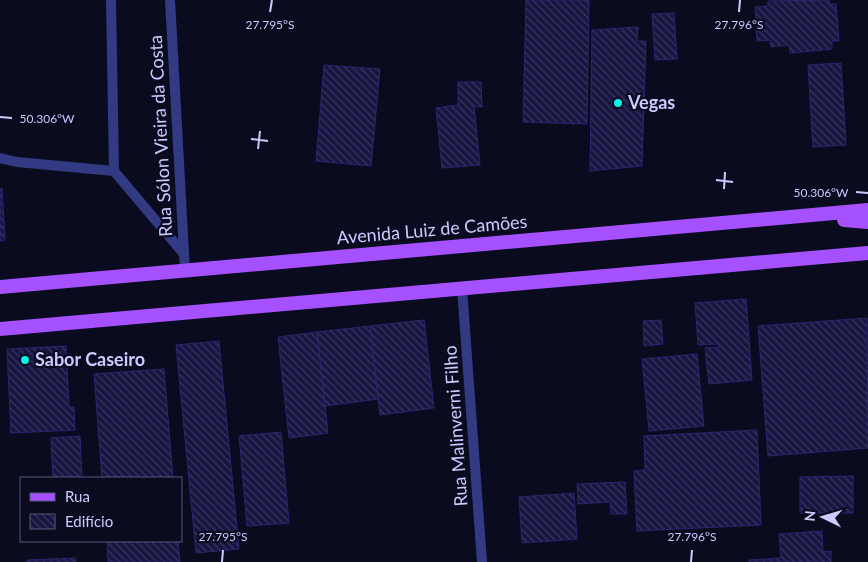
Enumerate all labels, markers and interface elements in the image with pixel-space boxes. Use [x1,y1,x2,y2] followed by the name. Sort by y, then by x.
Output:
[245,17,295,32] text: 27.795°S
[714,17,764,32] text: 27.796°S
[144,35,176,238] street label: Rua Sólon Vieira da Costa
[627,91,675,113] place label: Vegas
[612,97,624,109] marker: Vegas
[19,111,75,126] text: 50.306°W
[793,185,849,200] text: 50.306°W
[336,210,528,248] street label: Avenida Luiz de Camões
[438,345,472,507] street label: Rua Malinverni Filho
[35,348,145,370] place label: Sabor Caseiro
[19,354,31,366] marker: Sabor Caseiro
[20,477,182,542] legend
[65,487,90,505] text: Rua
[798,492,848,542] north arrow
[801,510,818,522] text: N
[65,512,113,530] text: Edifício
[198,529,248,544] text: 27.795°S
[667,529,717,544] text: 27.796°S

